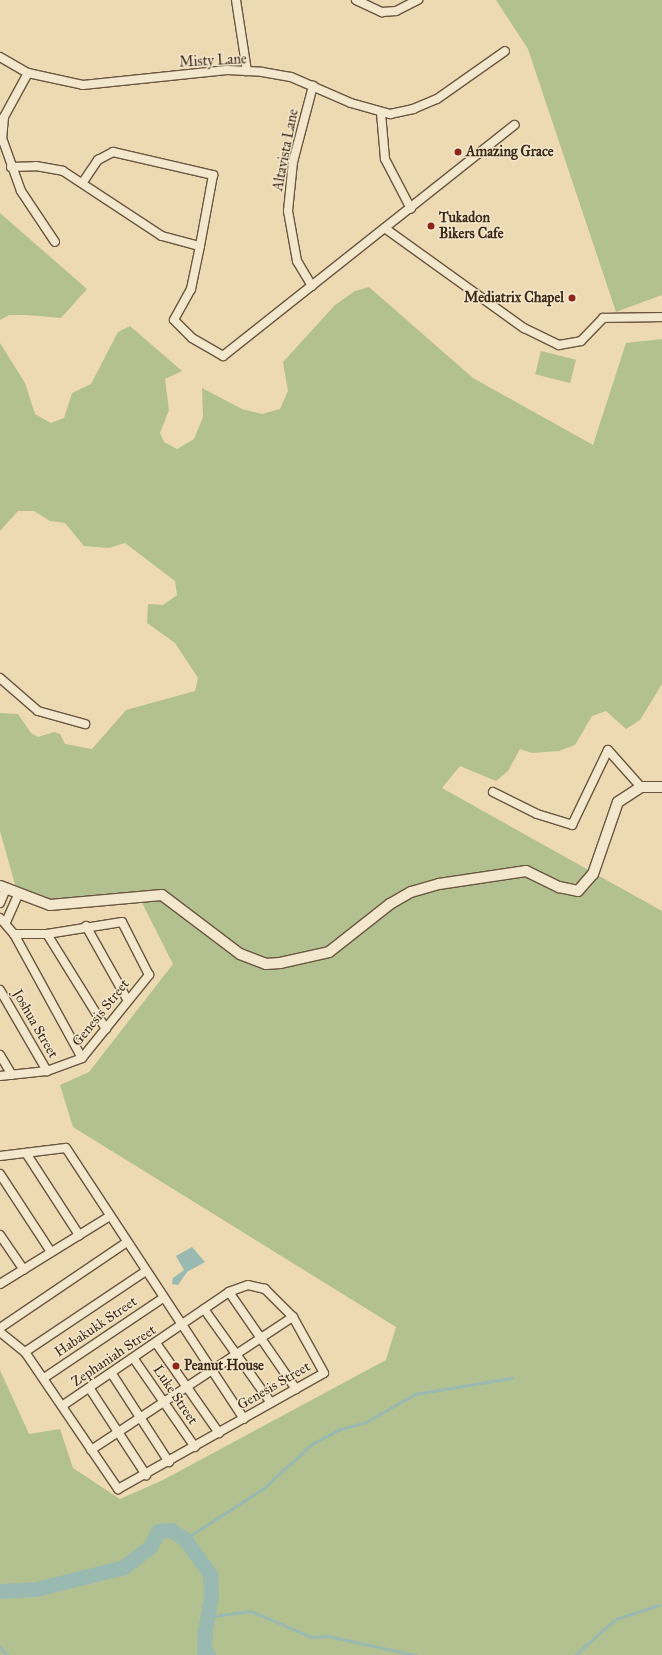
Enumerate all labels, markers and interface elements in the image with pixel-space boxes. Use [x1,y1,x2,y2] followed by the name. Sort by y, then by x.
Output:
[179,51,247,71] street label: Misty Lane
[270,108,302,192] street label: Altavista Lane
[466,144,554,160] place label: Amazing Grace
[453,147,463,157] marker: Amazing Grace
[439,210,504,242] place label: Tukadon Bikers Cafe
[426,221,436,231] marker: Tukadon Bikers Cafe
[464,290,564,306] place label: Mediatrix Chapel
[567,293,577,303] marker: Mediatrix Chapel
[69,976,133,1050] street label: Genesis Street
[9,987,61,1061] street label: Joshua Street
[52,1293,140,1361] street label: Habakukk Street
[69,1322,159,1390] street label: Zephaniah Street
[184,1358,264,1374] place label: Peanut House
[235,1358,313,1414] street label: Genesis Street
[171,1361,181,1371] marker: Peanut House
[149,1362,201,1428] street label: Luke Street

